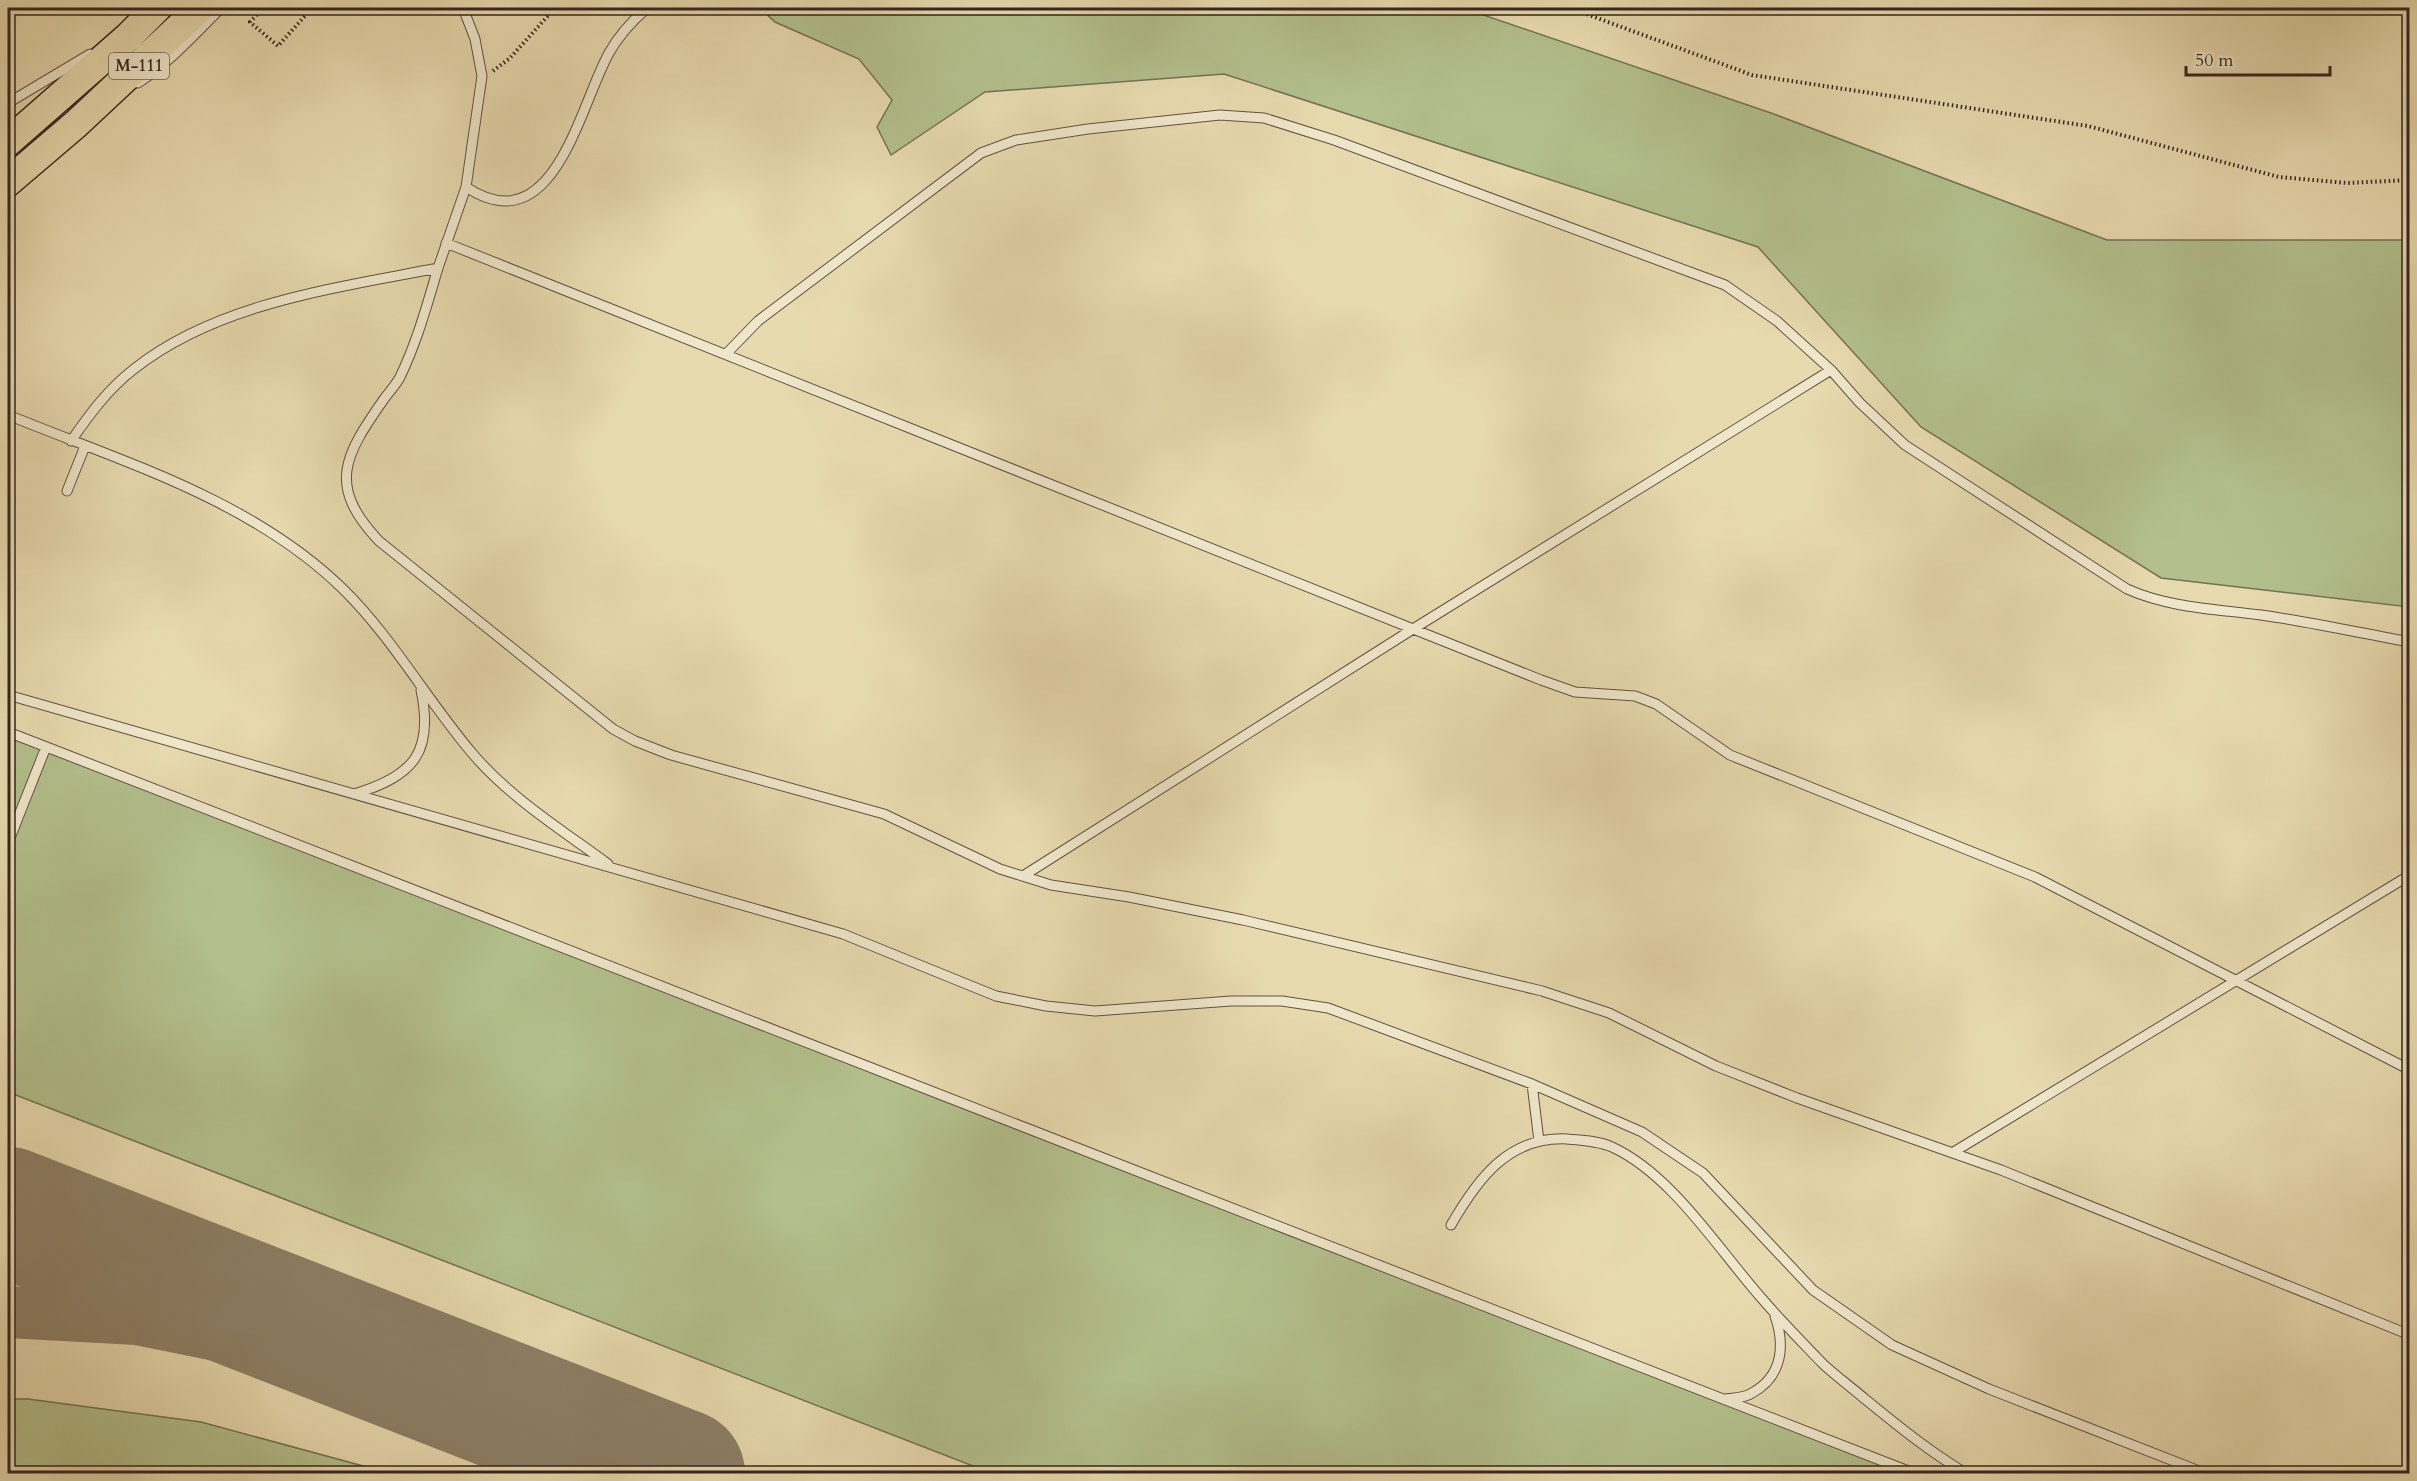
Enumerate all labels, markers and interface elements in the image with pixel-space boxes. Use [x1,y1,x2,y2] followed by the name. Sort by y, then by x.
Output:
[2186,39,2330,77] scale bar
[2195,48,2234,73] text: 50 m
[109,53,169,79] road number: M-111

